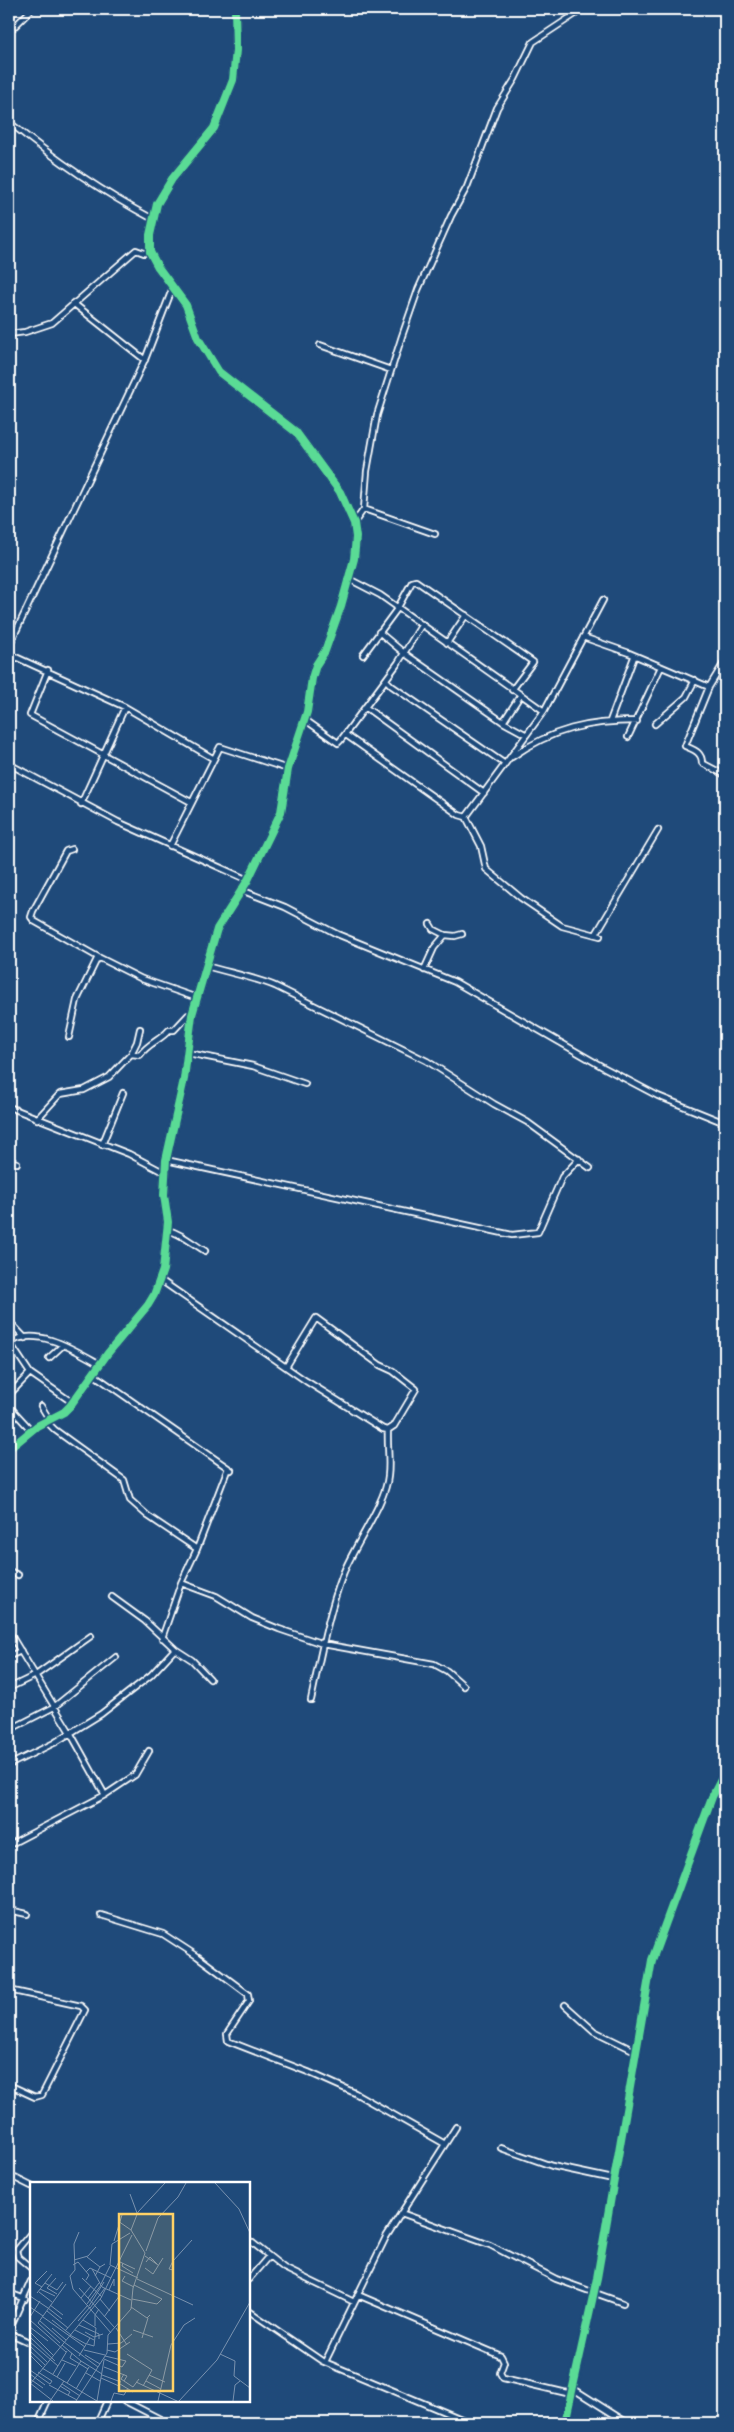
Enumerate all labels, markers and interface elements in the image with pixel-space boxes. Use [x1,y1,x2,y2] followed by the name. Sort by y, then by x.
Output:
[30,2182,250,2402] inset map

